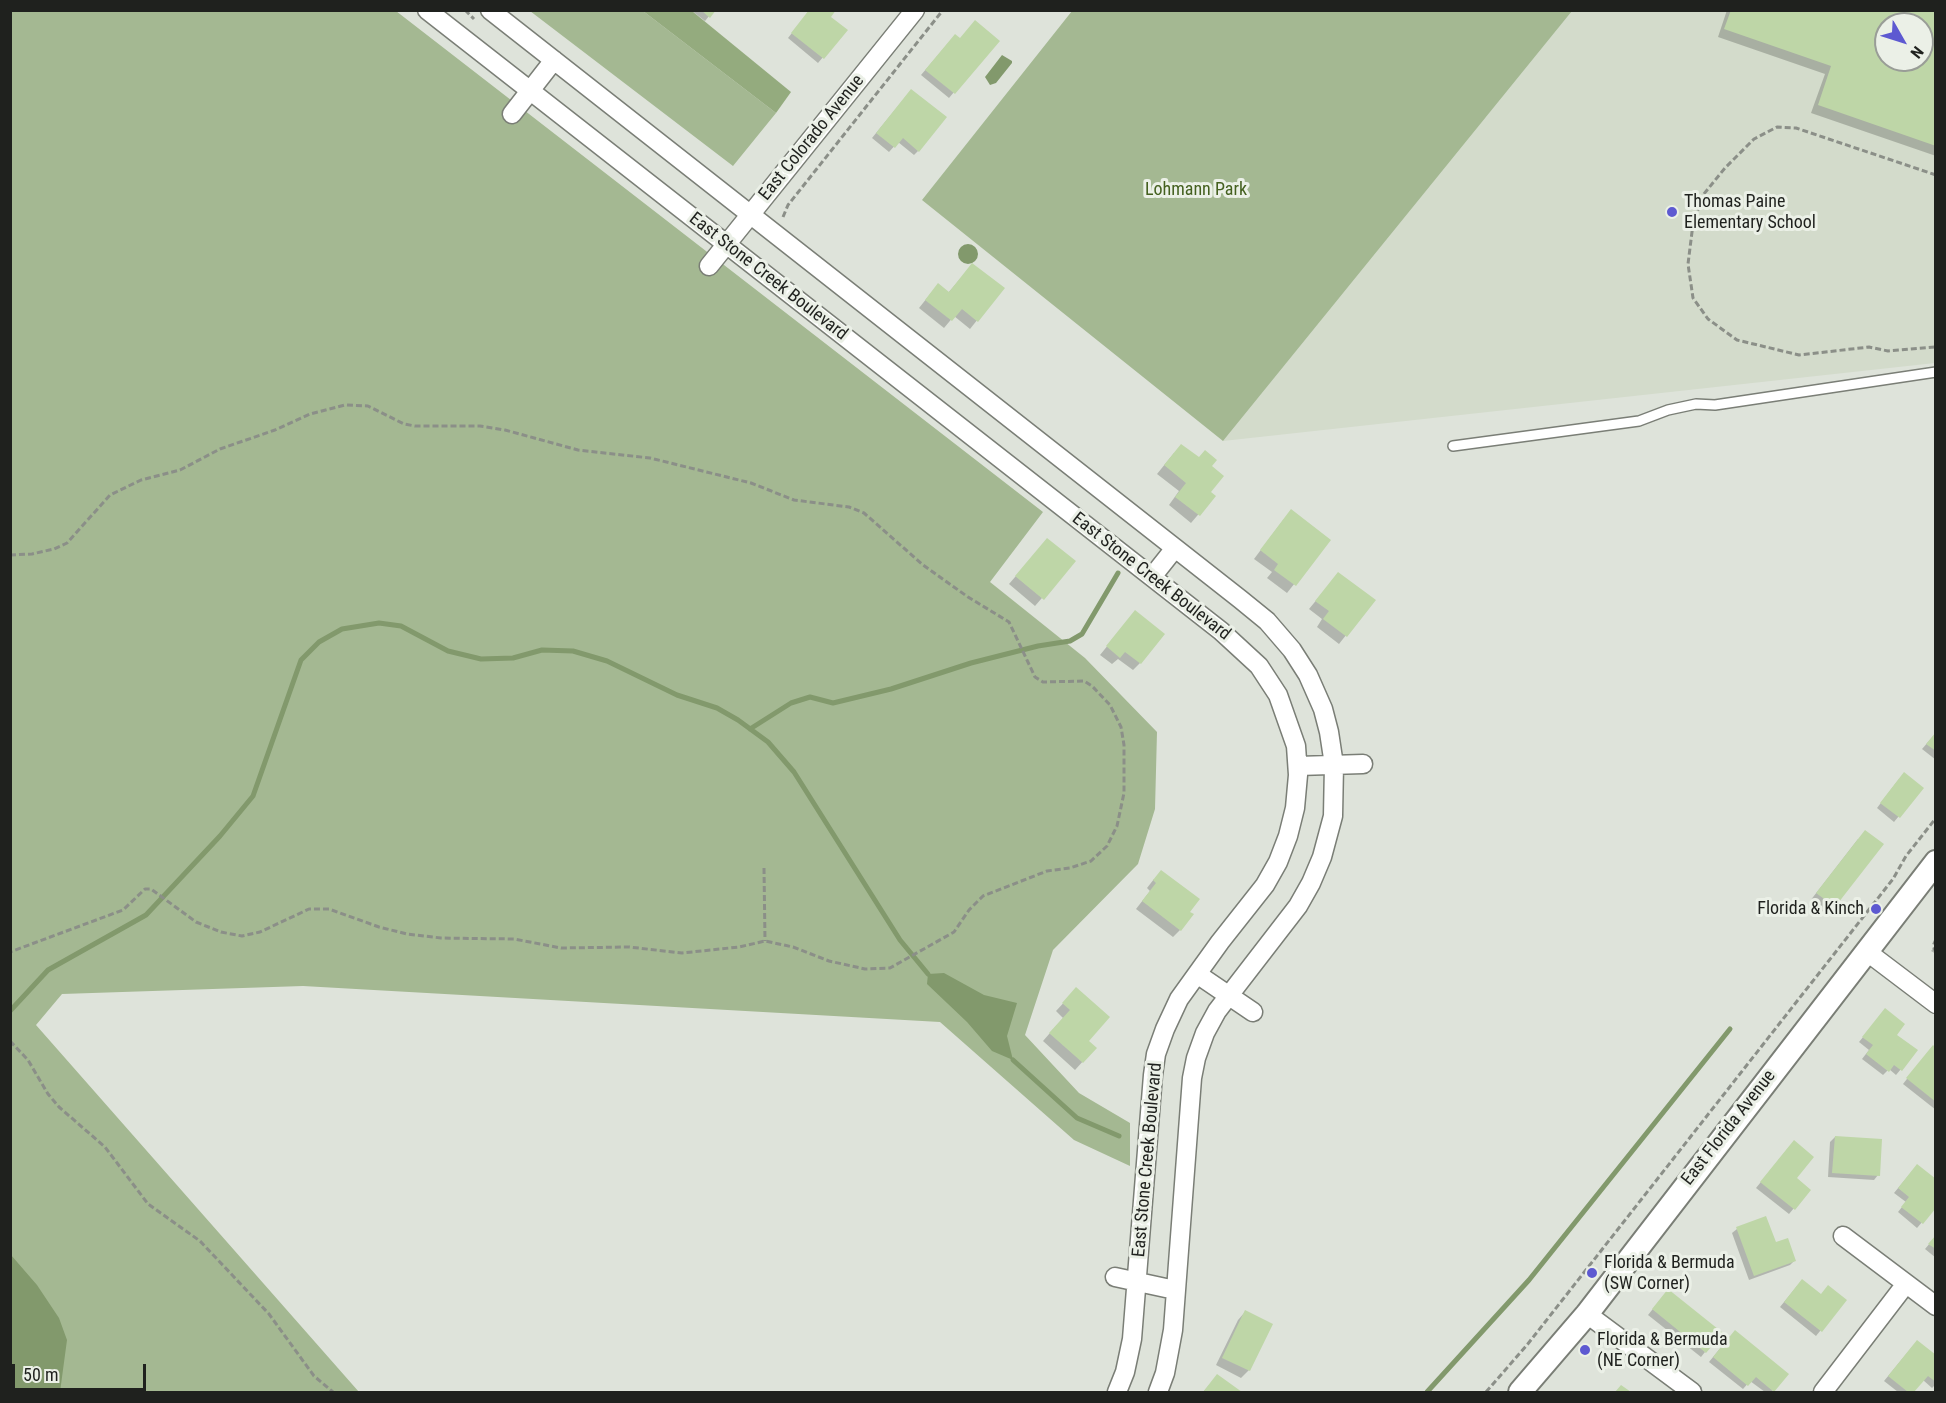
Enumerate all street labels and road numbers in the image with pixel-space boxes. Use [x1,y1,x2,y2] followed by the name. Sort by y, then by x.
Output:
[755,71,869,205] street label: East Colorado Avenue
[684,208,852,346] street label: East Stone Creek Boulevard
[1067,508,1235,646] street label: East Stone Creek Boulevard
[1129,1062,1167,1258] street label: East Stone Creek Boulevard
[1677,1066,1781,1190] street label: East Florida Avenue

